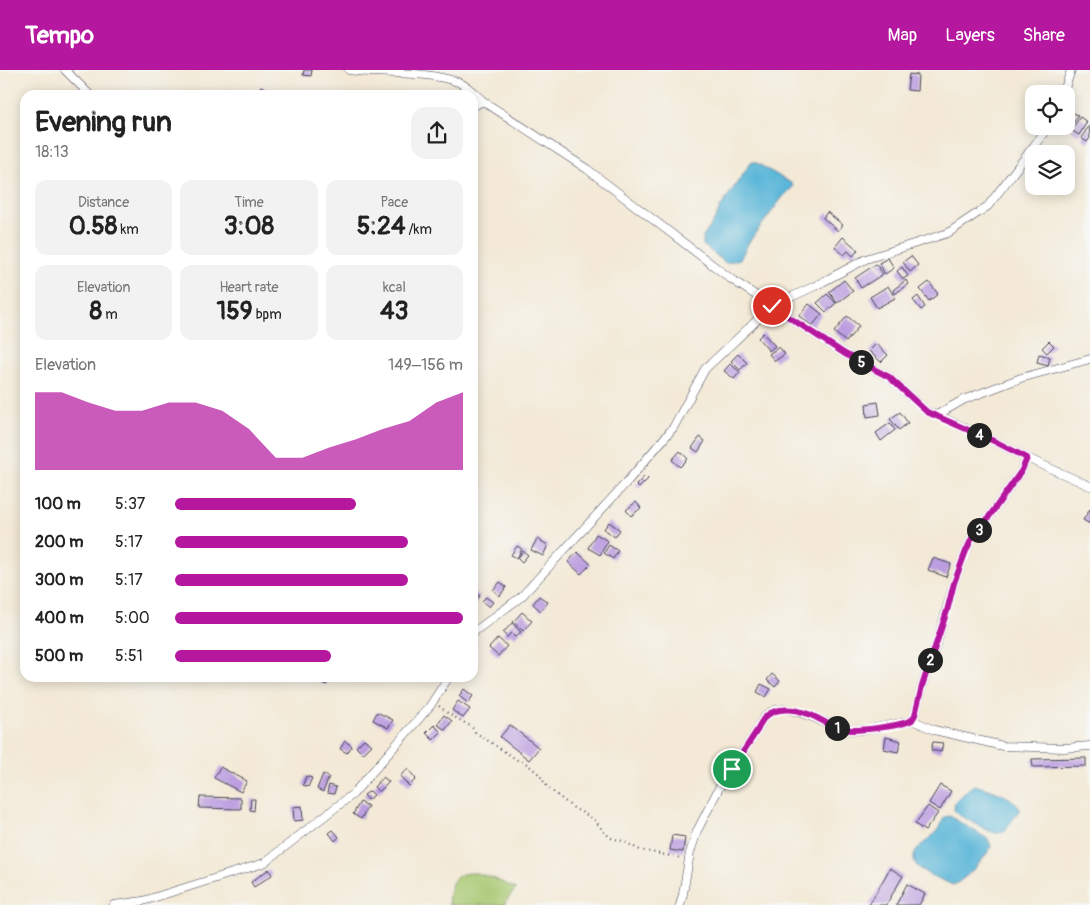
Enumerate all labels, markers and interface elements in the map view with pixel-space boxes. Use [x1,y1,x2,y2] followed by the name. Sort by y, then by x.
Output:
[25,21,94,50] text: Tempo
[888,24,917,47] text: Map
[945,24,995,47] text: Layers
[1023,24,1065,47] text: Share
[1025,85,1075,195] map controls
[1025,85,1075,135] button: locate
[35,105,172,140] text: Evening run
[411,107,463,159] button: share
[35,142,69,162] text: 18:13
[1025,145,1075,195] button: layers
[78,194,129,211] text: Distance
[234,194,264,211] text: Time
[380,194,408,211] text: Pace
[69,211,117,242] text: 0.58
[224,211,274,242] text: 3:08
[357,211,406,242] text: 5:24
[117,221,139,238] text: km
[406,221,432,238] text: /km
[77,279,130,296] text: Elevation
[219,279,279,296] text: Heart rate
[383,279,406,296] text: kcal
[751,285,793,327] pin
[758,292,786,320] icon: check
[90,296,102,327] text: 8
[216,296,253,327] text: 159
[380,296,409,327] text: 43
[102,306,118,323] text: m
[253,306,282,323] text: bpm
[848,350,874,374] pin: 5
[858,354,865,371] text: 5
[35,355,96,375] text: Elevation
[388,355,463,375] text: 149–156 m
[966,422,992,448] pin: 4
[975,427,984,444] text: 4
[35,494,81,514] text: 100 m
[115,494,145,514] text: 5:37
[966,518,992,542] pin: 3
[976,522,983,539] text: 3
[35,532,83,552] text: 200 m
[115,532,143,552] text: 5:17
[35,570,83,590] text: 300 m
[115,570,143,590] text: 5:17
[35,608,84,628] text: 400 m
[115,608,150,628] text: 5:00
[35,646,83,666] text: 500 m
[115,646,143,666] text: 5:51
[918,648,942,672] pin: 2
[927,652,934,669] text: 2
[824,716,850,740] pin: 1
[835,720,840,737] text: 1
[711,748,753,790] pin
[718,755,746,783] icon: arrive

